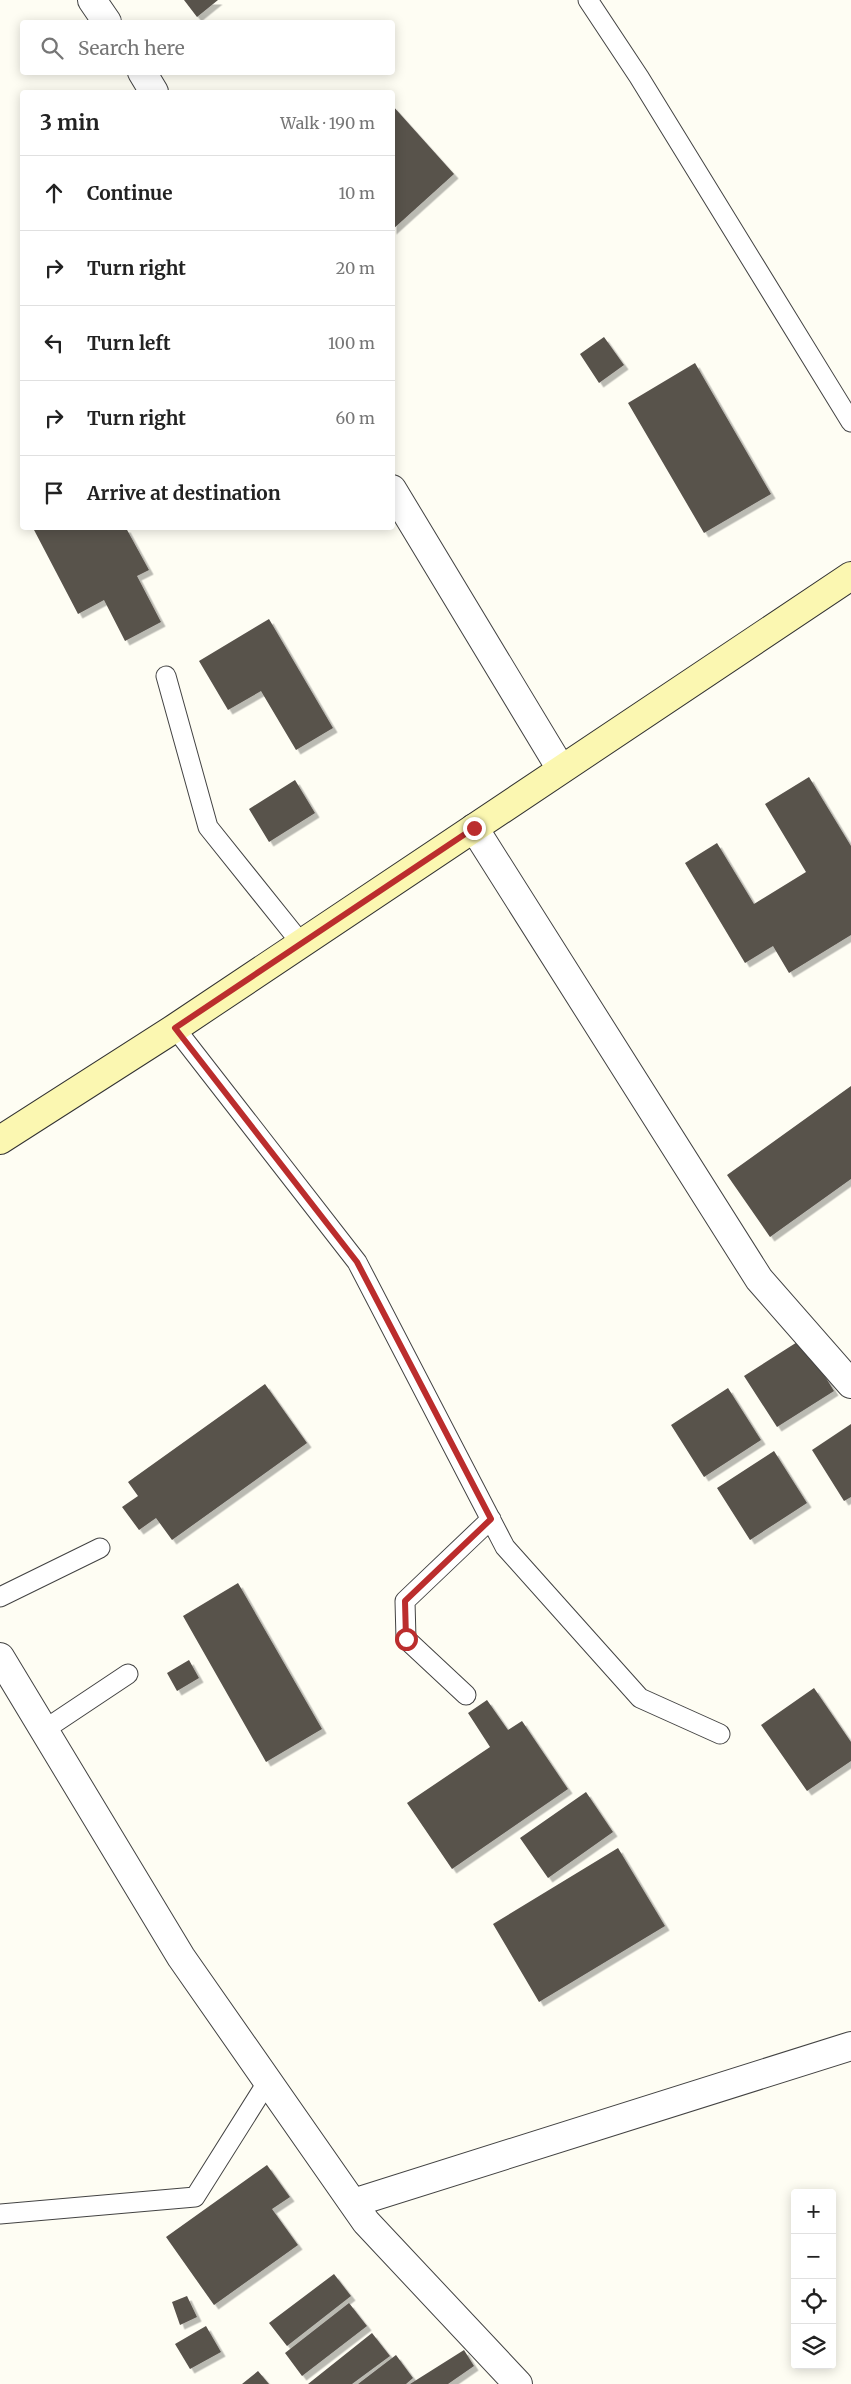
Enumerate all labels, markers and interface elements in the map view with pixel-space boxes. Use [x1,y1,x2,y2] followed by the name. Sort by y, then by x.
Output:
[20,20,395,75] search box
[38,34,66,62] icon: search
[78,36,185,60] text: Search here
[40,109,99,136] text: 3 min
[280,113,375,133] text: Walk · 190 m
[40,179,68,207] icon: ahead
[87,181,173,205] text: Continue
[338,183,375,203] text: 10 m
[40,254,68,282] icon: right
[87,256,186,280] text: Turn right
[336,258,375,278] text: 20 m
[40,329,68,357] icon: left
[87,331,171,355] text: Turn left
[328,333,375,353] text: 100 m
[40,404,68,432] icon: right
[87,406,186,430] text: Turn right
[335,408,375,428] text: 60 m
[40,479,68,507] icon: arrive
[87,481,281,505] text: Arrive at destination
[463,817,486,840] route end
[395,1628,418,1651] route start
[791,2189,836,2369] map controls
[791,2189,836,2234] button: +
[791,2234,836,2279] button: −
[791,2279,836,2324] button: locate
[791,2324,836,2369] button: layers

